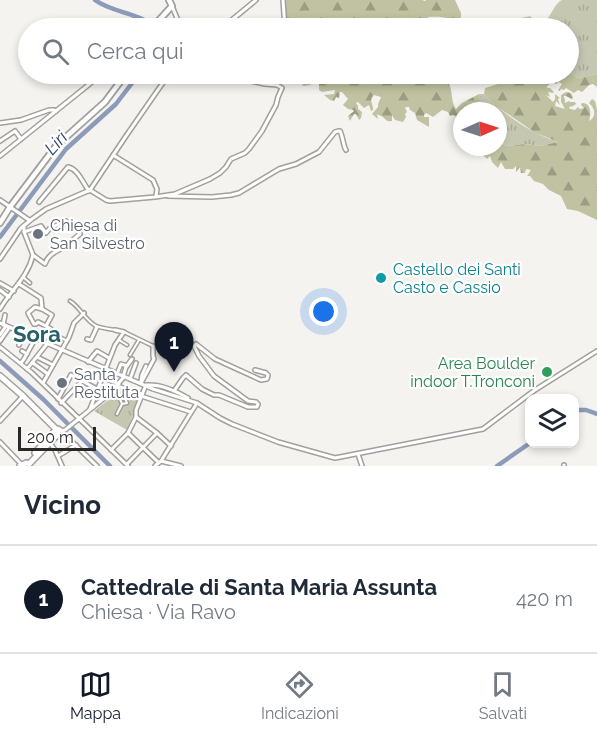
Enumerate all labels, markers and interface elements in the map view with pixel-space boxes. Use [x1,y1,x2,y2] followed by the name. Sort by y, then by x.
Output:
[18,18,579,84] search box
[39,35,72,68] icon: search
[87,38,184,64] text: Cerca qui
[453,102,507,156] north arrow
[40,126,72,159] water label: Liri
[50,216,145,253] place label: Chiesa di San Silvestro
[31,227,45,241] marker: Chiesa di San Silvestro
[393,260,521,297] place label: Castello dei Santi Casto e Cassio
[374,271,388,285] marker: Castello dei Santi Casto e Cassio
[309,297,338,326] your location
[13,321,61,347] district label: Sora
[154,322,194,372] pin: 1
[410,354,535,391] place label: Area Boulder indoor T.Tronconi
[74,365,139,402] place label: Santa Restituta
[540,365,554,379] marker: Area Boulder indoor T.Tronconi
[55,376,69,390] marker: Santa Restituta
[525,394,579,448] map controls
[525,394,579,448] button: layers
[18,424,96,452] scale bar
[27,428,74,447] text: 200 m
[24,490,101,520] text: Vicino
[81,574,437,600] text: Cattedrale di Santa Maria Assunta
[39,587,48,611] text: 1
[516,587,573,611] text: 420 m
[81,600,236,624] text: Chiesa · Via Ravo
[70,668,121,723] tab: Mappa
[261,668,339,723] tab: Indicazioni
[479,668,527,723] tab: Salvati

